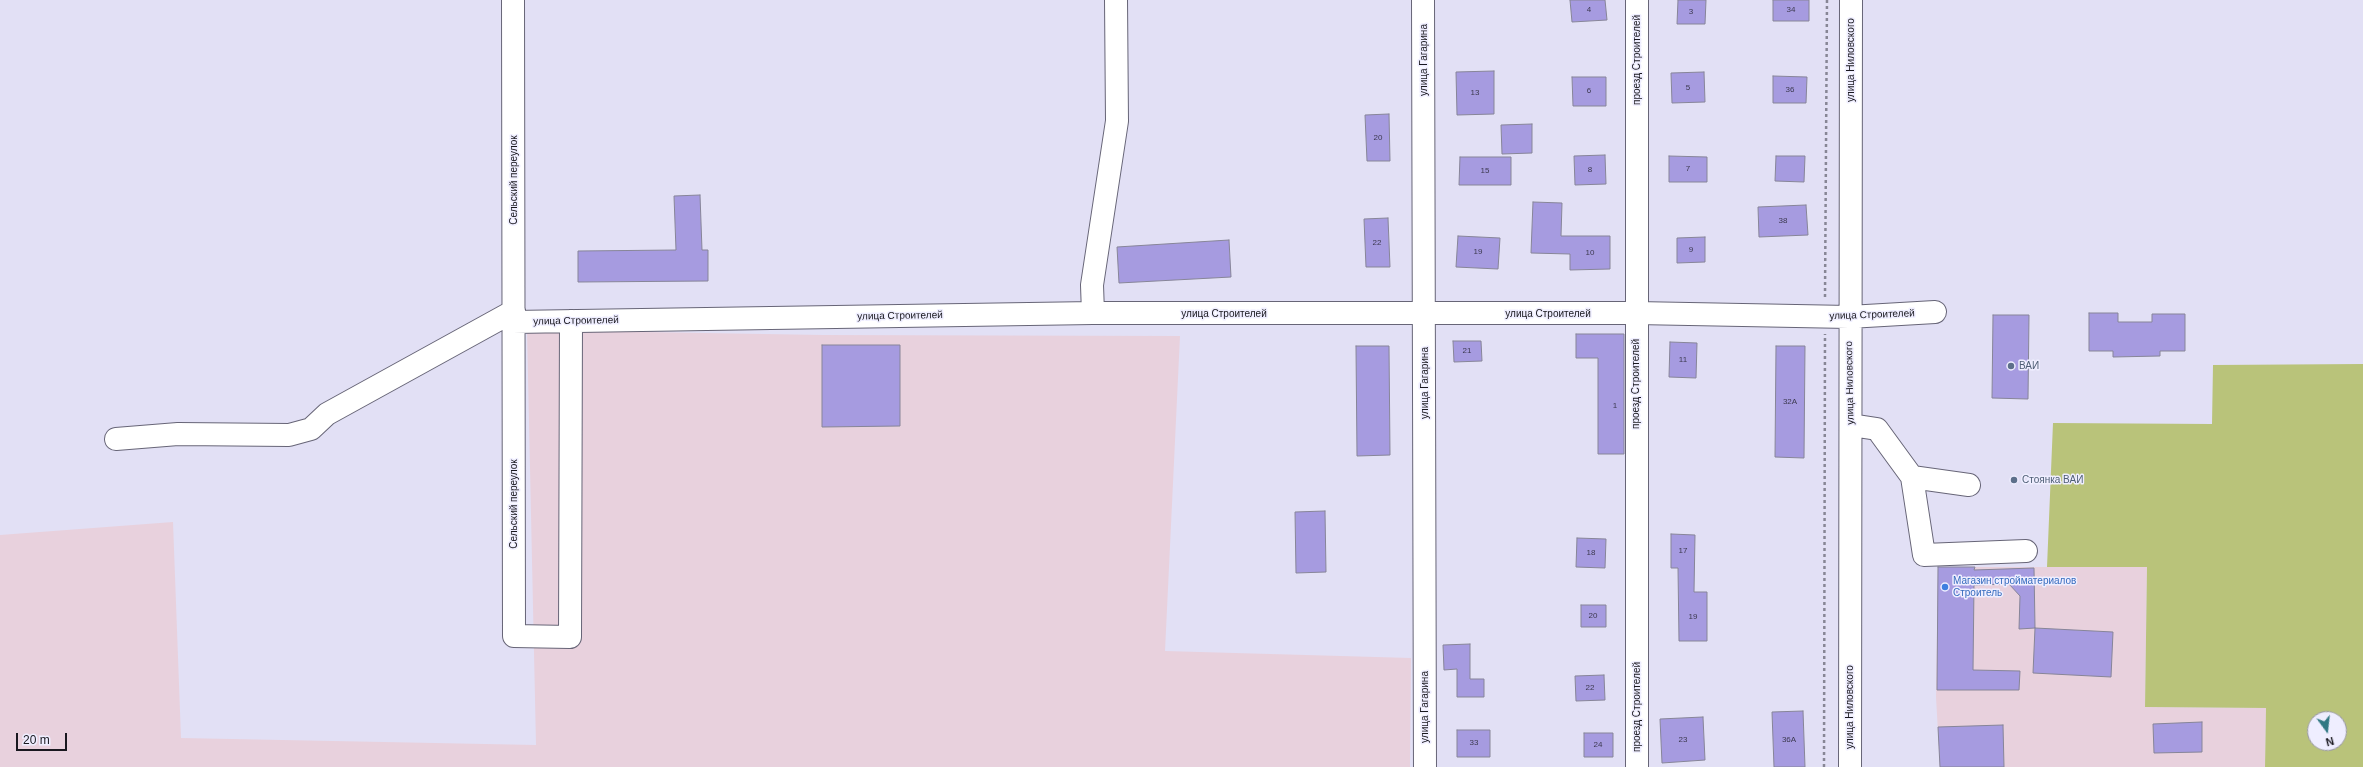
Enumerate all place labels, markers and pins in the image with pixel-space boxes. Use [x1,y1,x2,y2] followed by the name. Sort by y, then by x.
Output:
[2019,360,2039,372] place label: ВАИ
[2006,361,2016,371] marker: ВАИ
[2022,474,2083,486] place label: Стоянка ВАИ
[2009,475,2019,485] marker: Стоянка ВАИ
[1953,575,2076,598] place label: Магазин стройматериалов Строитель
[1940,582,1950,592] marker: Магазин стройматериалов Строитель

